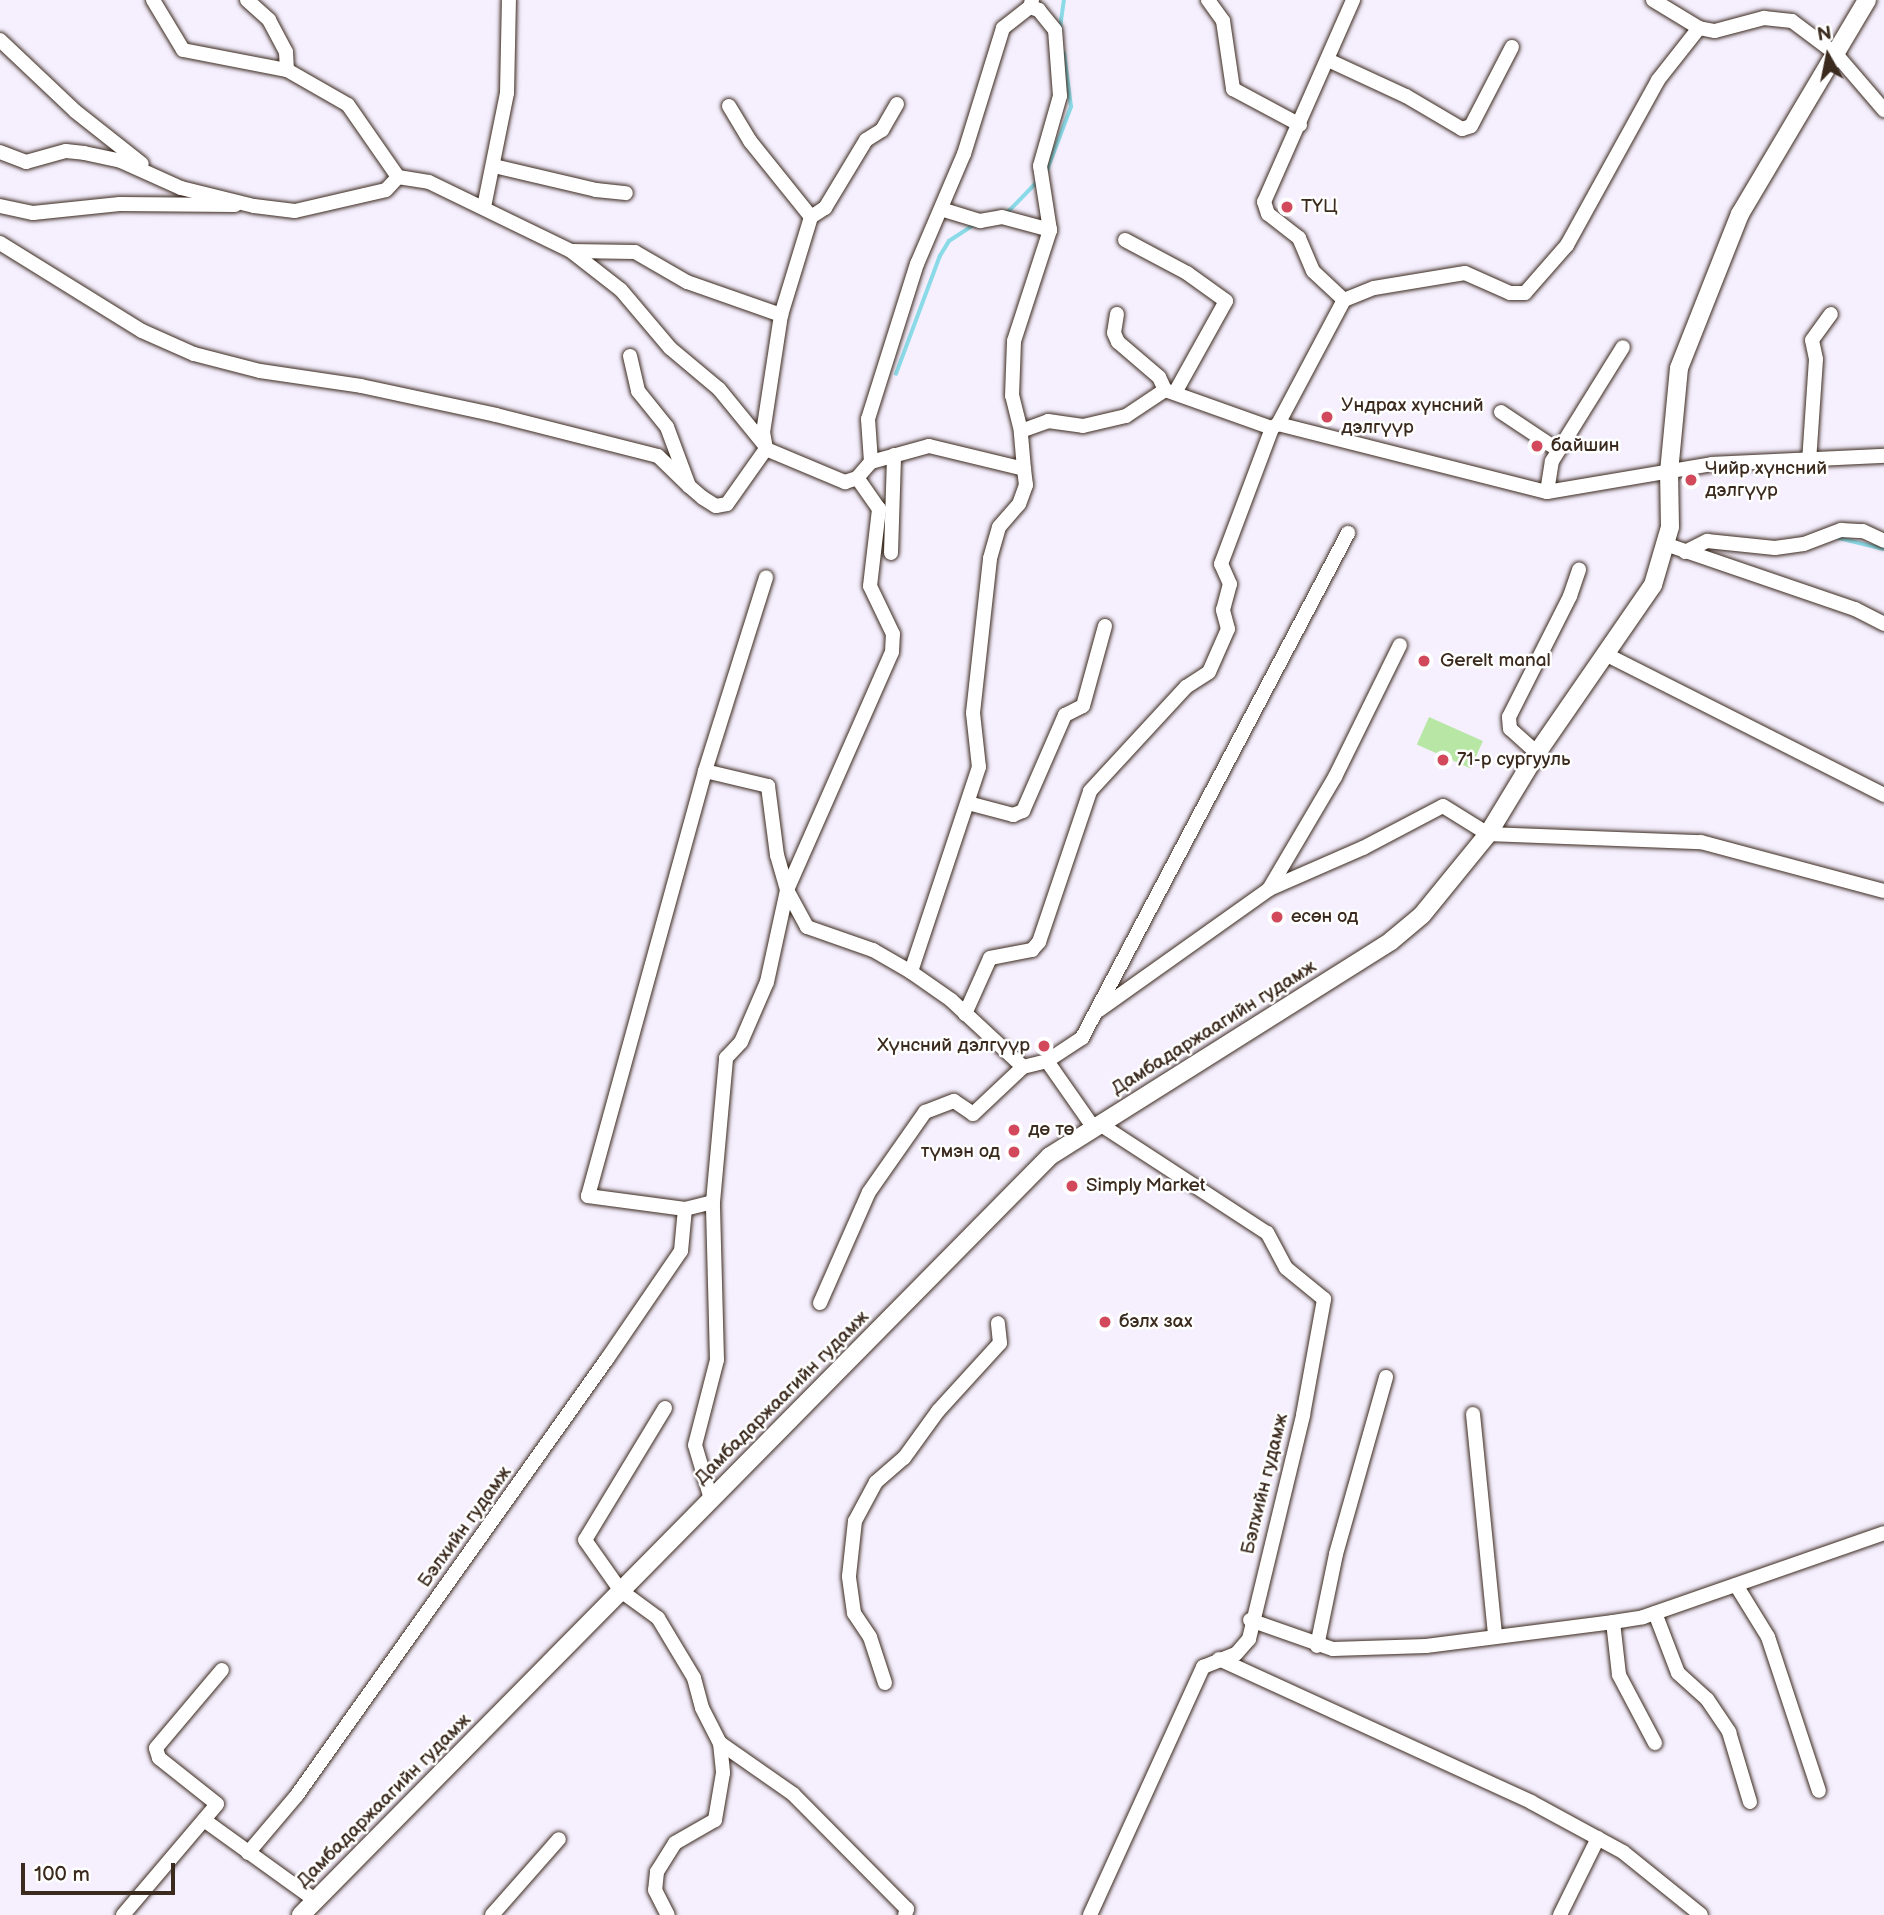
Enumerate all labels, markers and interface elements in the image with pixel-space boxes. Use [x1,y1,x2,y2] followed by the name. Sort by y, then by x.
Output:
[1793,21,1863,91] north arrow
[1816,22,1833,47] text: N
[1301,196,1338,218] place label: ТҮЦ
[1279,199,1295,215] marker: ТҮЦ
[1341,395,1484,439] place label: Ундрах хүнсний дэлгүүр
[1319,409,1335,425] marker: Ундрах хүнсний дэлгүүр
[1551,435,1619,457] place label: байшин
[1529,438,1545,454] marker: байшин
[1705,458,1827,502] place label: Чийр хүнсний дэлгүүр
[1683,472,1699,488] marker: Чийр хүнсний дэлгүүр
[1440,650,1551,672] place label: Gerelt manal
[1414,651,1434,671] marker: Gerelt manal
[1457,749,1570,771] place label: 71-р сургууль
[1435,752,1451,768] marker: 71-р сургууль
[1291,906,1358,928] place label: есөн од
[1269,909,1285,925] marker: есөн од
[1108,956,1320,1100] street label: Дамбадаржаагийн гудамж
[877,1035,1030,1057] place label: Хүнсний дэлгүүр
[1036,1038,1052,1054] marker: Хүнсний дэлгүүр
[1028,1119,1074,1141] place label: дө тө
[1006,1122,1022,1138] marker: дө тө
[921,1141,1000,1163] place label: түмэн од
[1006,1144,1022,1160] marker: түмэн од
[1086,1175,1207,1197] place label: Simply Market
[1064,1178,1080,1194] marker: Simply Market
[690,1306,874,1490] street label: Дамбадаржаагийн гудамж
[1119,1311,1192,1333] place label: бэлх зах
[1097,1314,1113,1330] marker: бэлх зах
[1236,1411,1294,1557] street label: Бэлхийн гудамж
[413,1462,517,1592] street label: Бэлхийн гудамж
[292,1709,476,1893] street label: Дамбадаржаагийн гудамж
[24,1848,178,1892] scale bar
[34,1862,90,1887] text: 100 m

